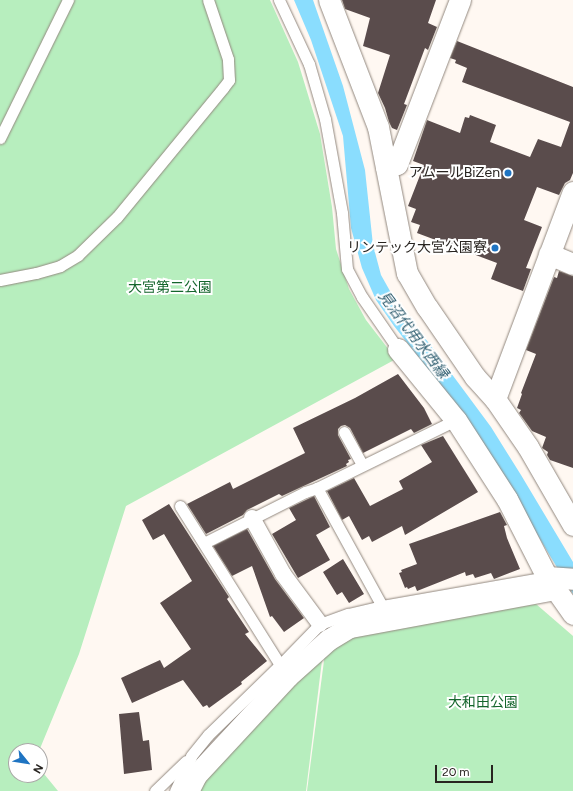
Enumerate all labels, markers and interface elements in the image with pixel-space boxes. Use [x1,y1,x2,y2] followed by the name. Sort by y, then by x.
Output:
[408,165,500,181] place label: アムールBiZen
[503,168,513,178] marker: アムールBiZen
[347,240,487,256] place label: リンテック大宮公園寮
[490,243,500,253] marker: リンテック大宮公園寮
[128,280,212,296] park label: 大宮第二公園
[374,288,452,382] water label: 見沼代用水西縁
[448,695,518,711] park label: 大和田公園
[8,743,48,783] north arrow
[437,757,495,783] scale bar
[30,762,46,776] text: N
[442,765,470,779] text: 20 m

